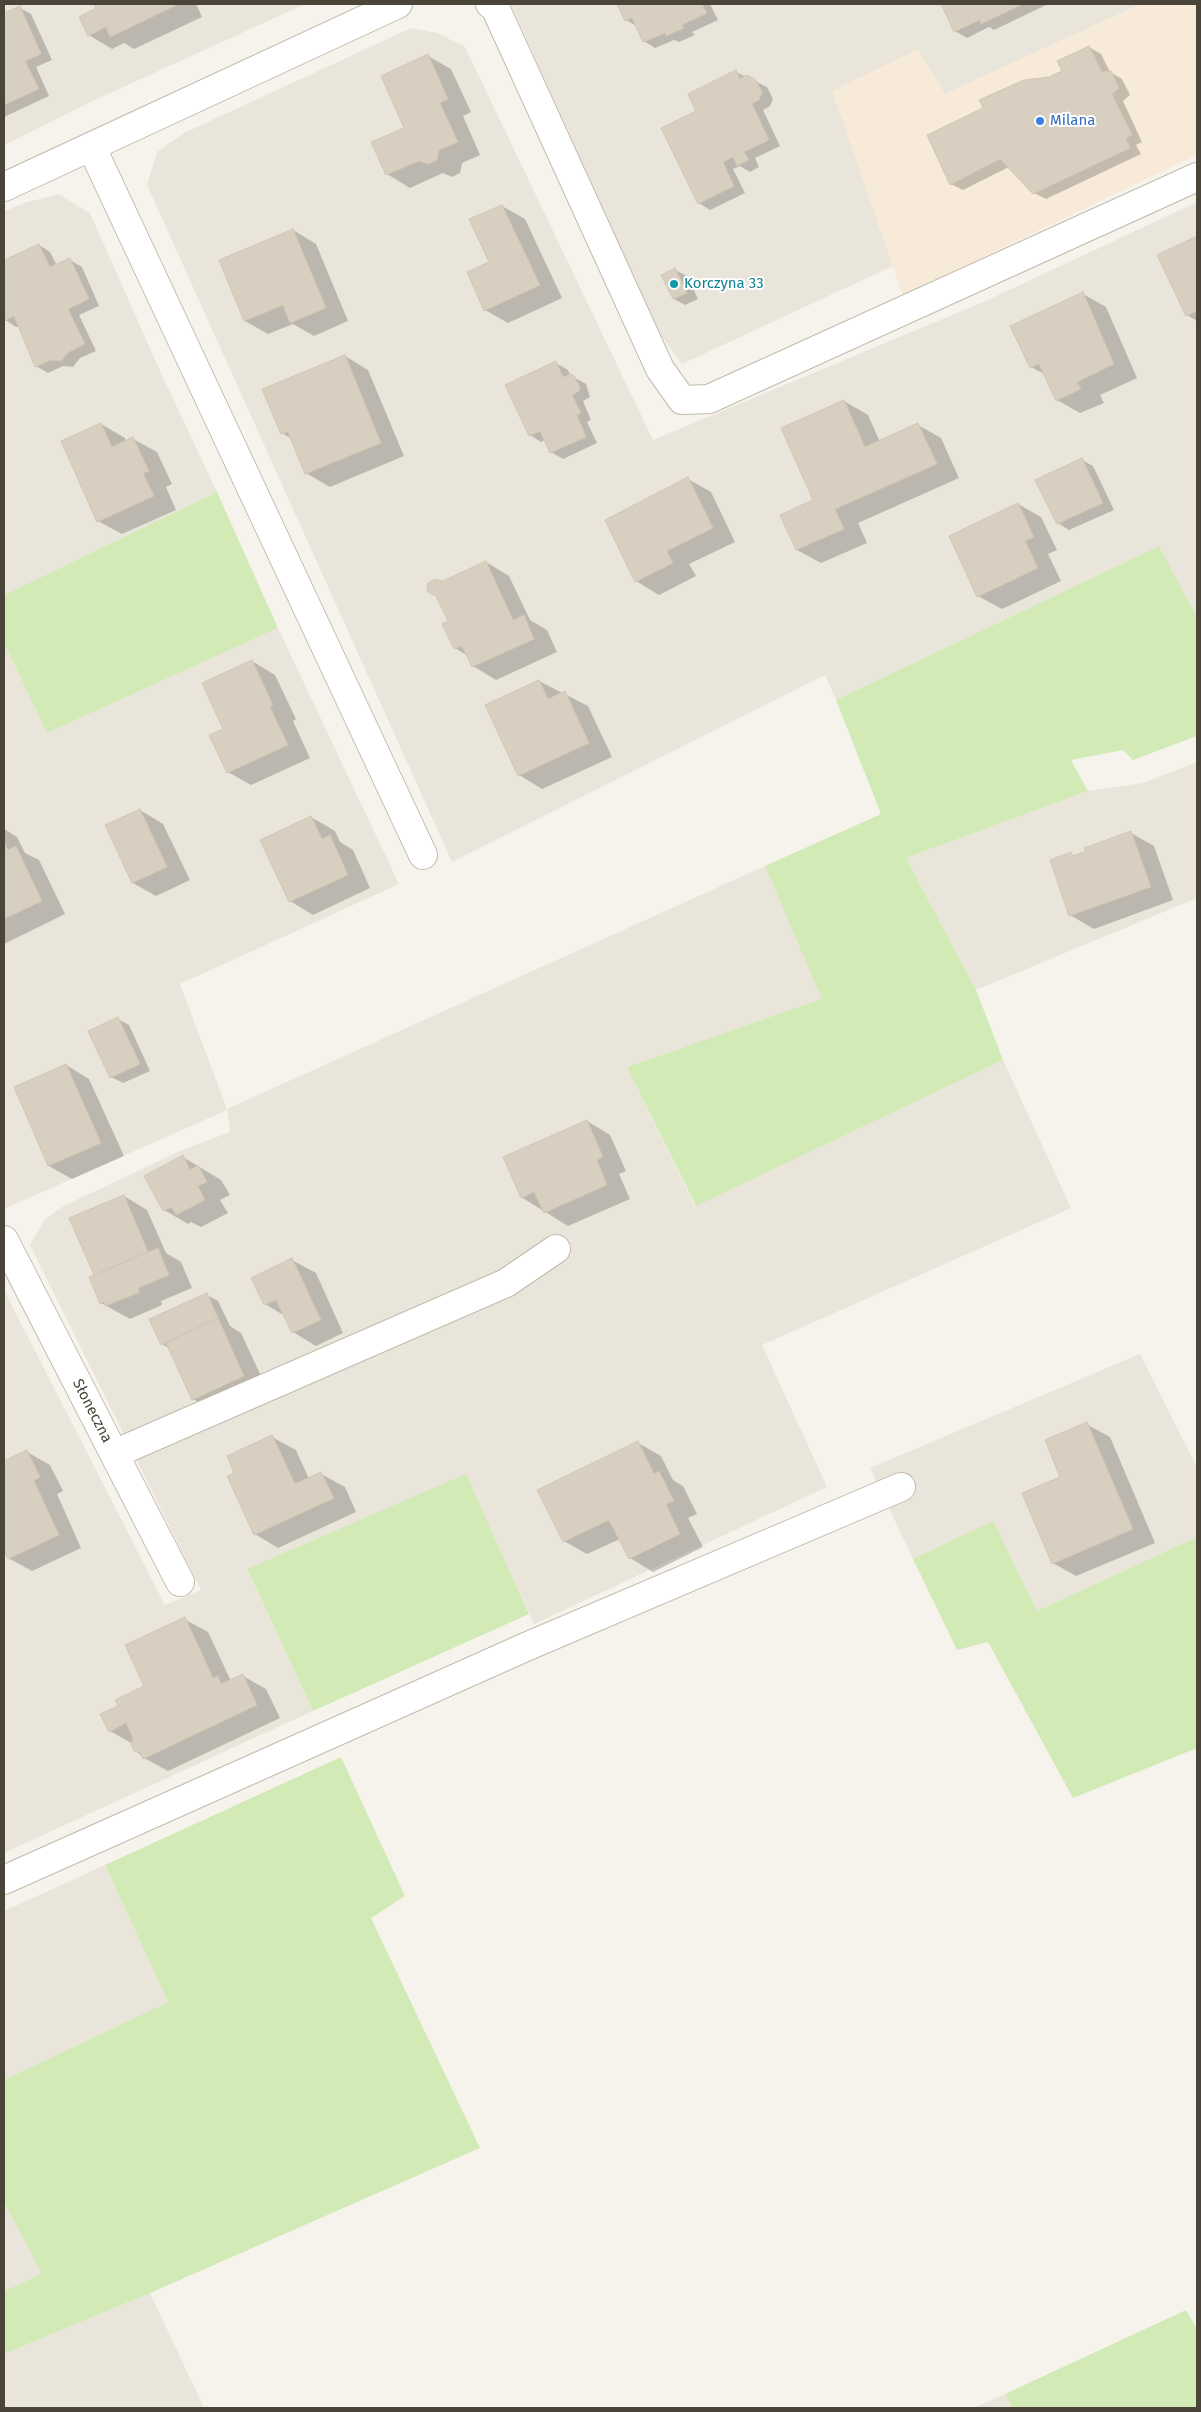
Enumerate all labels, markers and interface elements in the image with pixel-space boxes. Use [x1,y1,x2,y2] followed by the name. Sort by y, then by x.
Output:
[1050,112,1095,130] place label: Milana
[1034,115,1046,127] marker: Milana
[684,275,764,293] place label: Korczyna 33
[668,278,680,290] marker: Korczyna 33
[68,1376,116,1446] street label: Słoneczna

